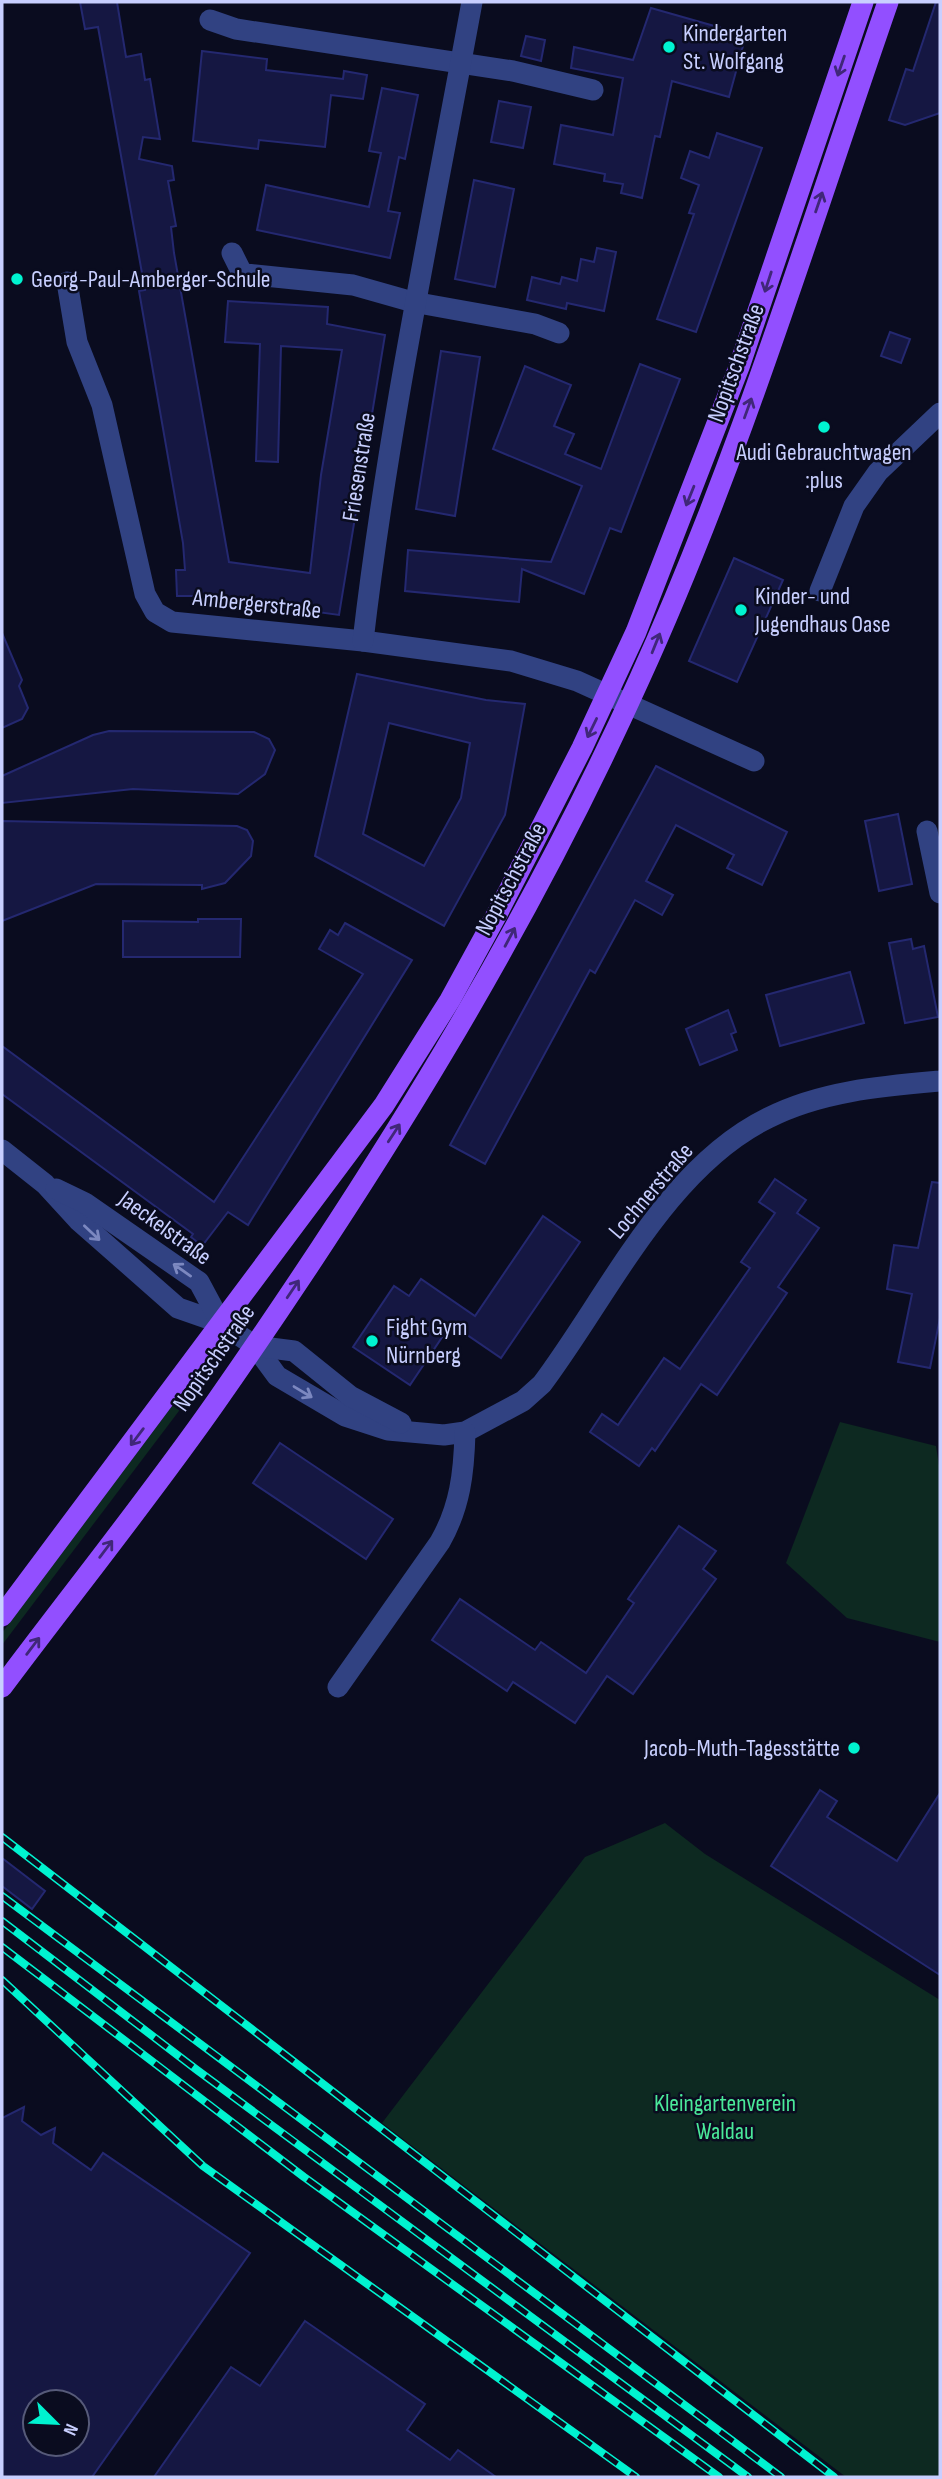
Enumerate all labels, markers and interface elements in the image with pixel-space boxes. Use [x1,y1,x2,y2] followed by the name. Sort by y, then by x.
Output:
[683,19,787,76] place label: Kindergarten St. Wolfgang
[661,39,677,55] marker: Kindergarten St. Wolfgang
[834,55,846,77] one-way arrow
[813,191,826,213] one-way arrow
[31,265,271,294] place label: Georg-Paul-Amberger-Schule
[9,271,25,287] marker: Georg-Paul-Amberger-Schule
[761,271,774,293] one-way arrow
[701,300,771,426] street label: Nopitschstraße
[743,398,756,420] one-way arrow
[336,410,382,524] street label: Friesenstraße
[816,419,832,435] marker: Audi Gebrauchtwagen :plus
[735,438,912,495] place label: Audi Gebrauchtwagen :plus
[683,484,696,506] one-way arrow
[754,582,890,639] place label: Kinder- und Jugendhaus Oase
[190,583,323,625] street label: Ambergerstraße
[733,602,749,618] marker: Kinder- und Jugendhaus Oase
[650,632,663,654] one-way arrow
[585,717,598,738] one-way arrow
[469,818,553,940] street label: Nopitschstraße
[503,928,517,948] one-way arrow
[387,1124,401,1143] one-way arrow
[603,1137,699,1245] street label: Lochnerstraße
[112,1184,217,1271] street label: Jaeckelstraße
[83,1224,100,1241] one-way arrow
[172,1263,192,1277] one-way arrow
[285,1280,300,1299] one-way arrow
[167,1299,261,1417] street label: Nopitschstraße
[386,1313,467,1370] place label: Fight Gym Nürnberg
[364,1333,380,1349] marker: Fight Gym Nürnberg
[293,1385,313,1399] one-way arrow
[129,1427,144,1446] one-way arrow
[98,1541,113,1559] one-way arrow
[25,1636,40,1655] one-way arrow
[643,1734,840,1763] place label: Jacob-Muth-Tagesstätte
[846,1740,862,1756] marker: Jacob-Muth-Tagesstätte
[654,2089,796,2146] park label: Kleingartenverein Waldau
[21,2388,91,2458] north arrow
[58,2420,83,2439] text: N

